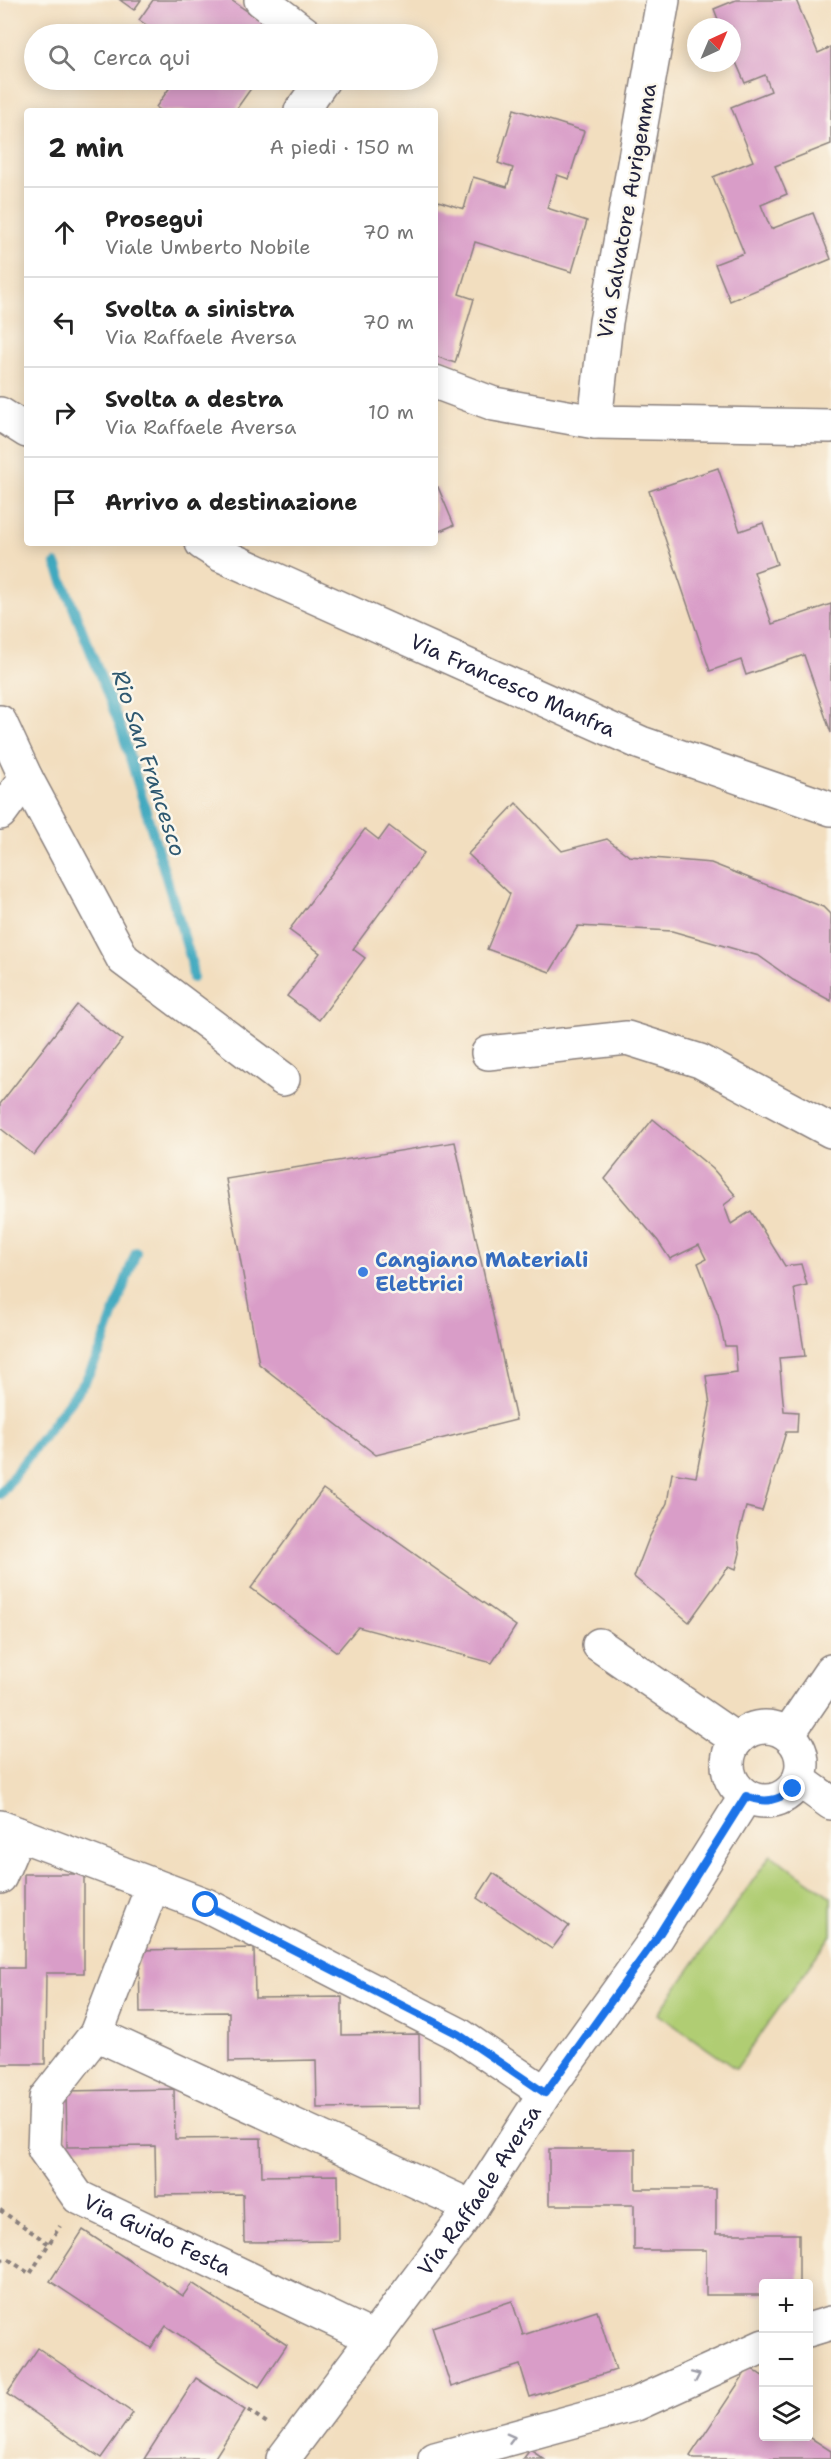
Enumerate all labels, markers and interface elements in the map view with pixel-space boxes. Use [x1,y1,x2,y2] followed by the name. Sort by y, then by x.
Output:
[687,18,741,72] north arrow
[24,24,438,90] search box
[45,41,78,74] icon: search
[93,43,191,72] text: Cerca qui
[591,81,663,341] street label: Via Salvatore Aurigemma
[48,130,124,165] text: 2 min
[269,134,414,160] text: A piedi · 150 m
[105,205,203,234] text: Prosegui
[48,216,81,249] icon: ahead
[362,219,414,245] text: 70 m
[105,234,311,260] text: Viale Umberto Nobile
[105,295,294,324] text: Svolta a sinistra
[48,306,81,339] icon: left
[362,309,414,335] text: 70 m
[105,324,296,350] text: Via Raffaele Aversa
[105,385,283,414] text: Svolta a destra
[48,396,81,429] icon: right
[368,399,414,425] text: 10 m
[105,414,296,440] text: Via Raffaele Aversa
[48,486,81,519] icon: arrive
[105,488,357,517] text: Arrivo a destinazione
[406,627,620,744] street label: Via Francesco Manfra
[105,666,193,860] water label: Rio San Francesco
[375,1246,588,1298] place label: Cangiano Materiali Elettrici
[356,1265,370,1279] marker: Cangiano Materiali Elettrici
[779,1775,805,1801] route end
[192,1891,218,1917] route start
[411,2100,548,2281] street label: Via Raffaele Aversa
[79,2188,236,2282] street label: Via Guido Festa
[759,2279,813,2441] map controls
[759,2279,813,2333] button: +
[759,2333,813,2387] button: −
[689,2372,700,2384] one-way arrow
[759,2387,813,2441] button: layers
[505,2433,516,2445] one-way arrow

